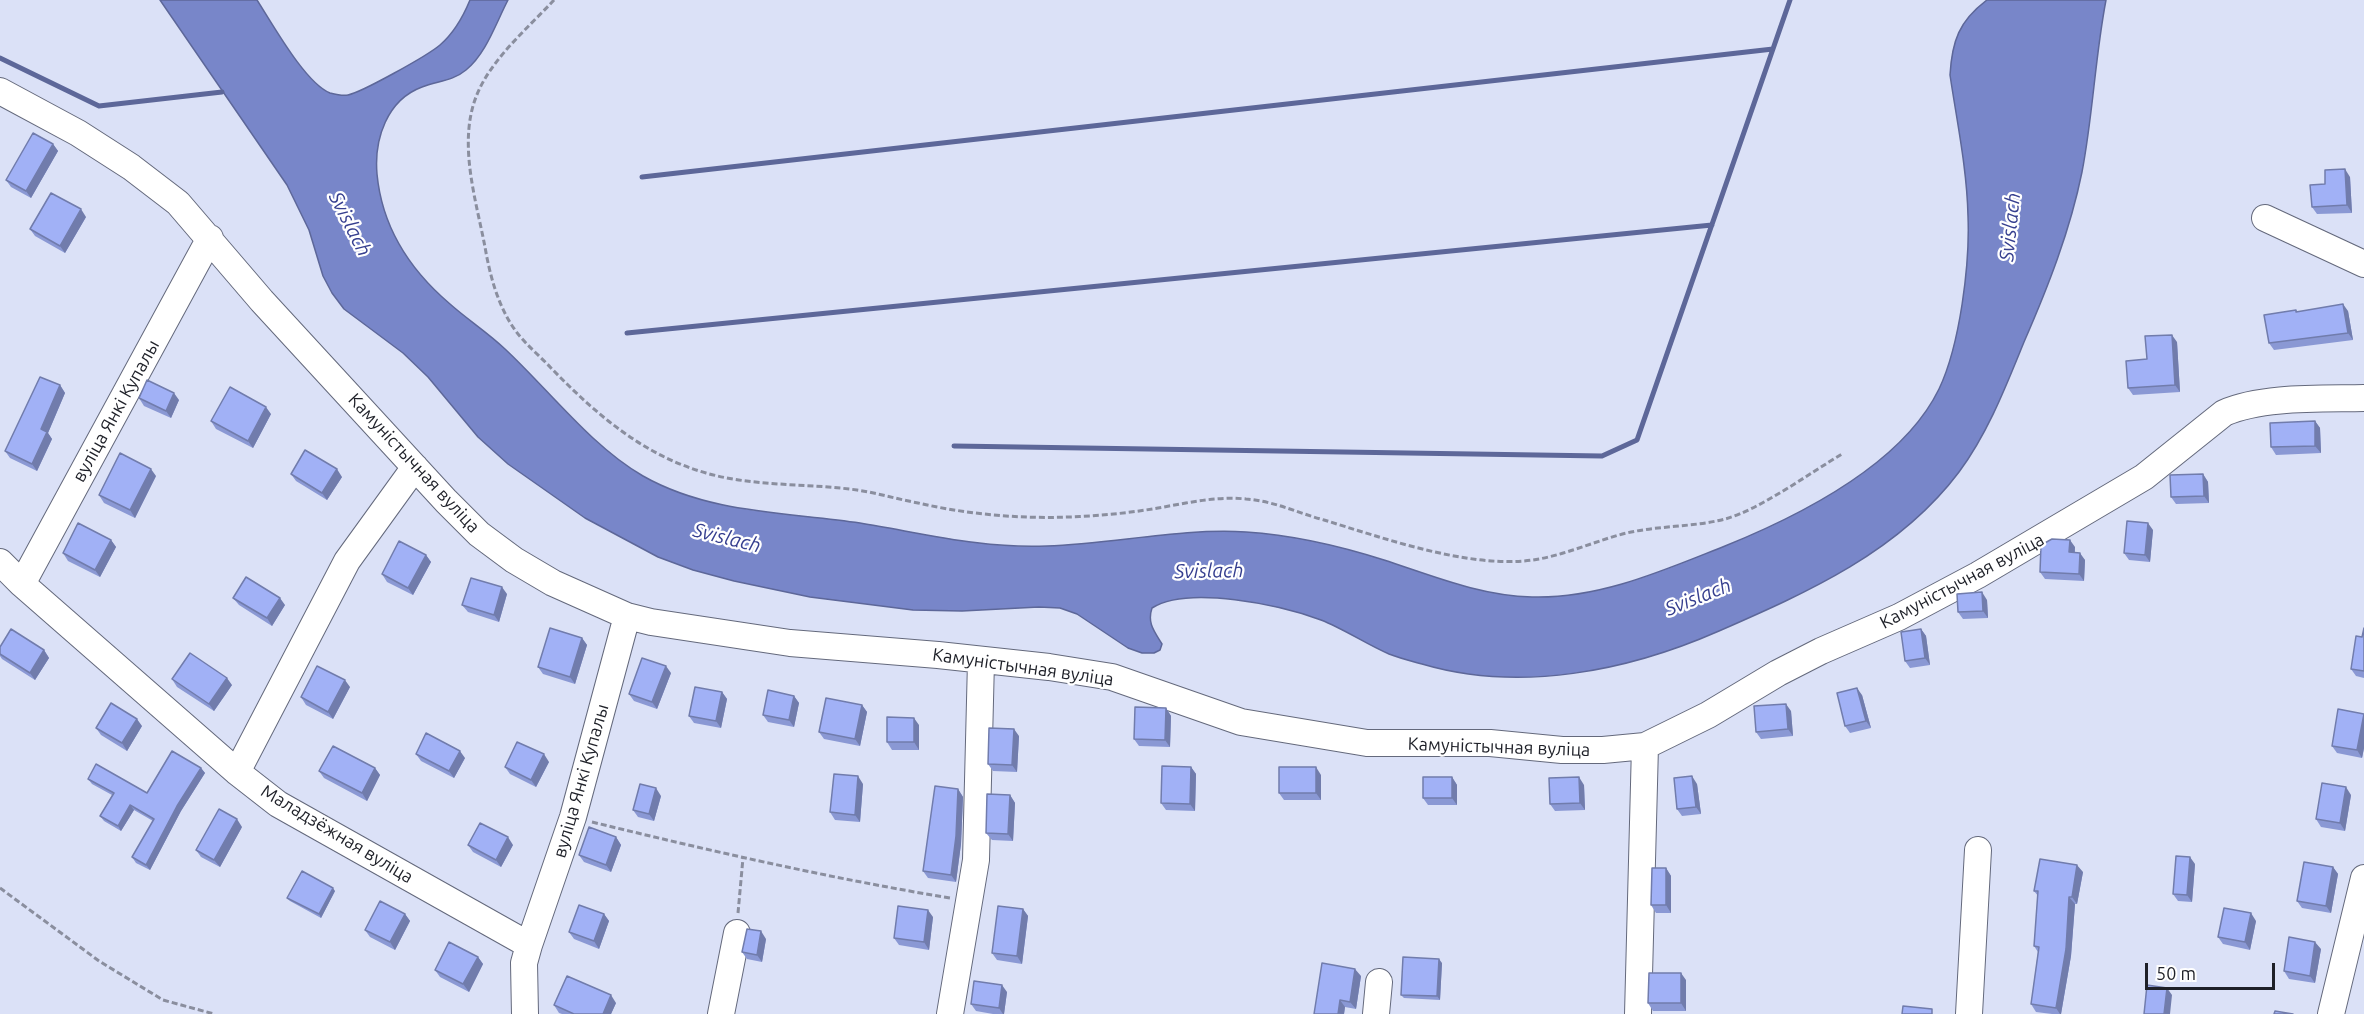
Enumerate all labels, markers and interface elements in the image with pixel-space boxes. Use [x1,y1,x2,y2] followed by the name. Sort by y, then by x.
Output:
[324,188,376,260] water label: Svislach
[1994,191,2026,263] water label: Svislach
[68,336,164,486] street label: вуліца Янкі Купалы
[344,389,484,537] street label: Камуністычная вуліца
[691,518,763,558] water label: Svislach
[1876,529,2048,633] street label: Камуністычная вуліца
[1174,558,1244,584] water label: Svislach
[1661,573,1735,621] water label: Svislach
[931,644,1115,690] street label: Камуністычная вуліца
[549,702,613,860] street label: вуліца Янкі Купалы
[1407,733,1591,761] street label: Камуністычная вуліца
[257,780,417,888] street label: Маладзёжная вуліца
[2148,951,2278,989] scale bar
[2156,963,2196,983] text: 50 m

